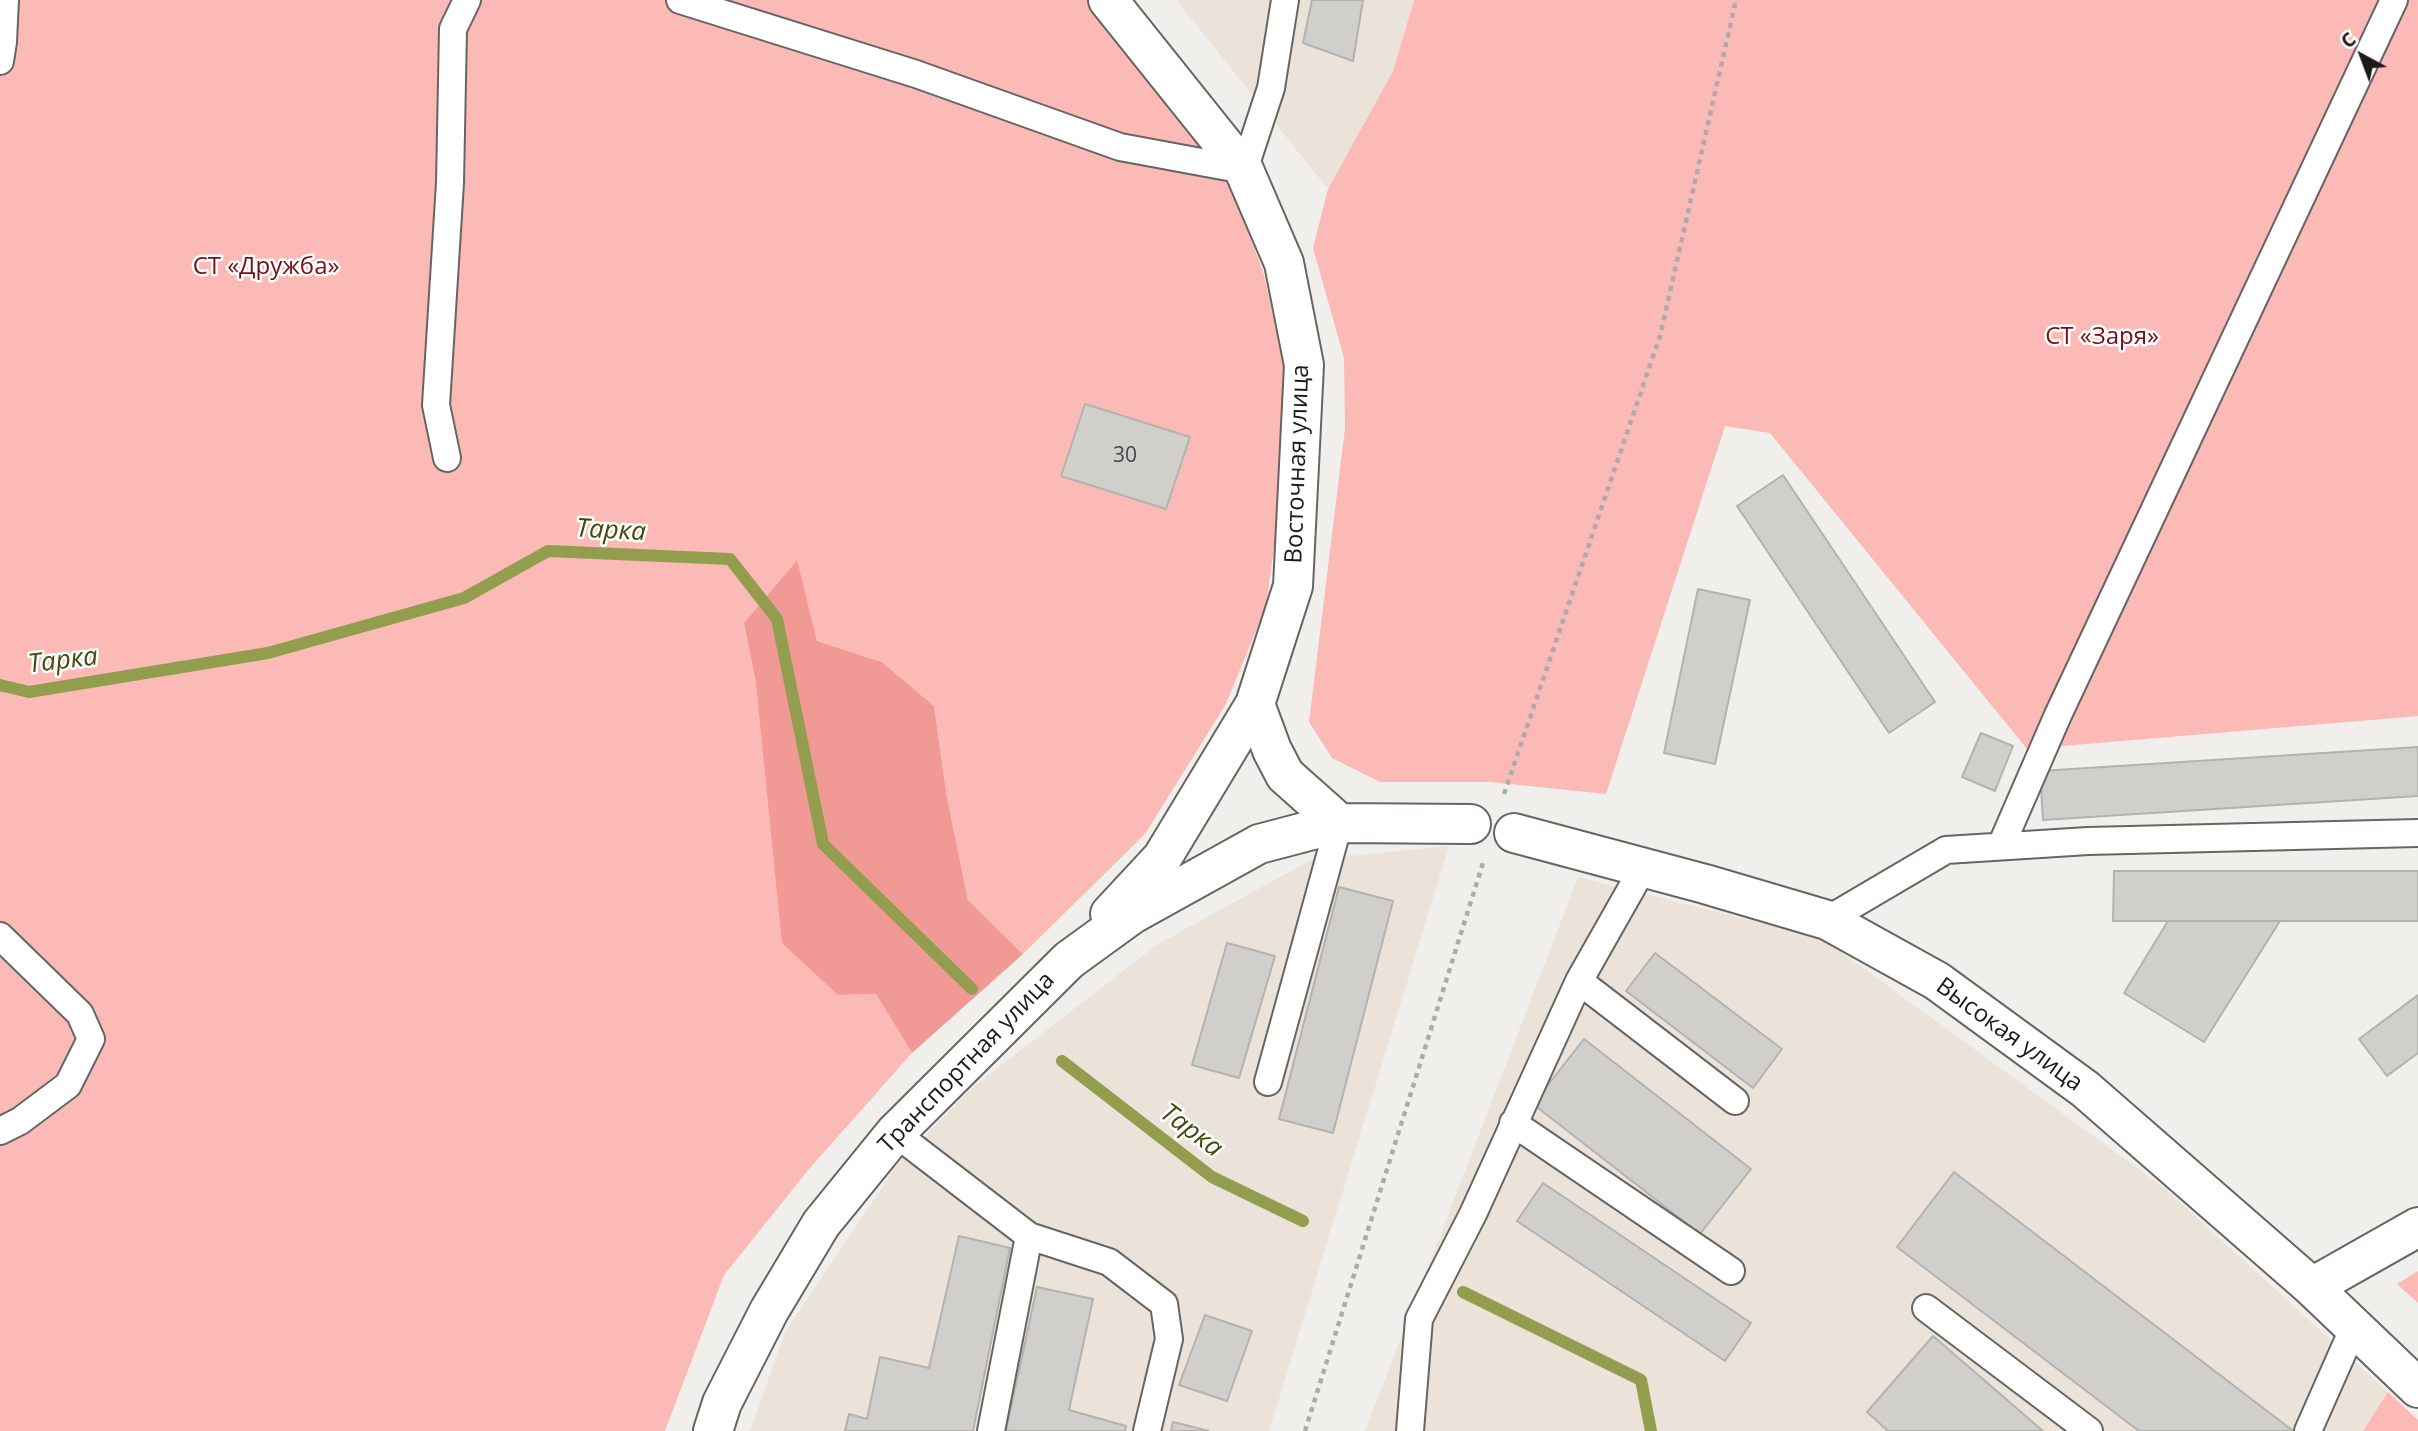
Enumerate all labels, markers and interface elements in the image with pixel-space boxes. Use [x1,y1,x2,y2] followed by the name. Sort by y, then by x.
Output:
[2327,21,2397,91] north arrow
[2335,26,2361,54] text: С
[193,253,339,281] park label: СТ «Дружба»
[2045,323,2159,351] park label: СТ «Заря»
[1280,364,1316,564] street label: Восточная улица
[1113,443,1137,469] house number: 30
[575,514,647,548] water label: Тарка
[26,641,100,681] water label: Тарка
[873,966,1061,1160] street label: Транспортная улица
[1930,972,2088,1098] street label: Высокая улица
[1154,1098,1228,1164] water label: Тарка

